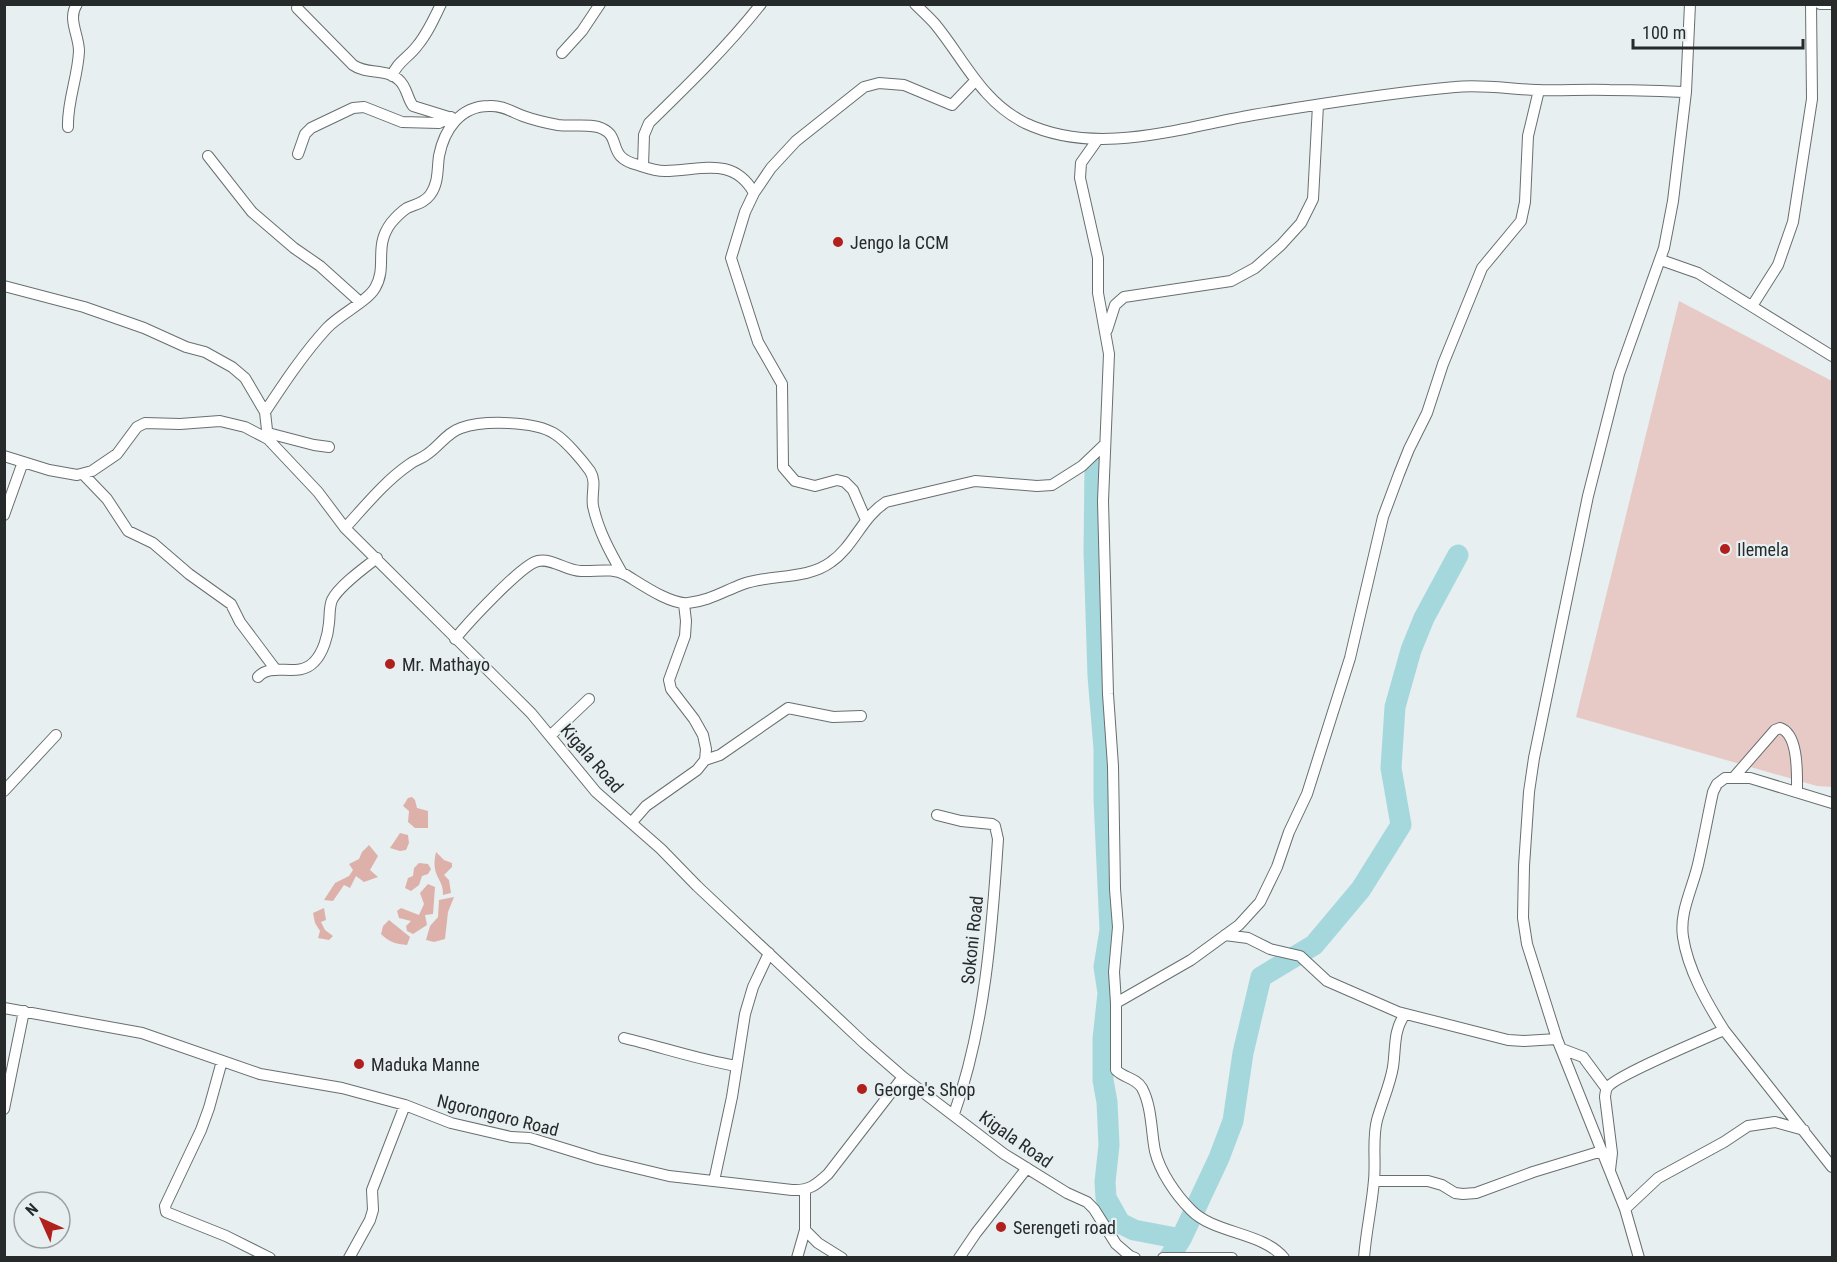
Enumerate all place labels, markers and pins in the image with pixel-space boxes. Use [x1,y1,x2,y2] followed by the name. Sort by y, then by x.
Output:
[850,232,949,253] place label: Jengo la CCM
[831,235,845,249] marker: Jengo la CCM
[1737,539,1789,560] place label: Ilemela
[1718,542,1732,556] marker: Ilemela
[402,654,490,675] place label: Mr. Mathayo
[383,657,397,671] marker: Mr. Mathayo
[371,1054,480,1075] place label: Maduka Manne
[352,1057,366,1071] marker: Maduka Manne
[874,1079,975,1100] place label: George's Shop
[855,1082,869,1096] marker: George's Shop
[1013,1217,1116,1238] place label: Serengeti road
[994,1220,1008,1234] marker: Serengeti road

